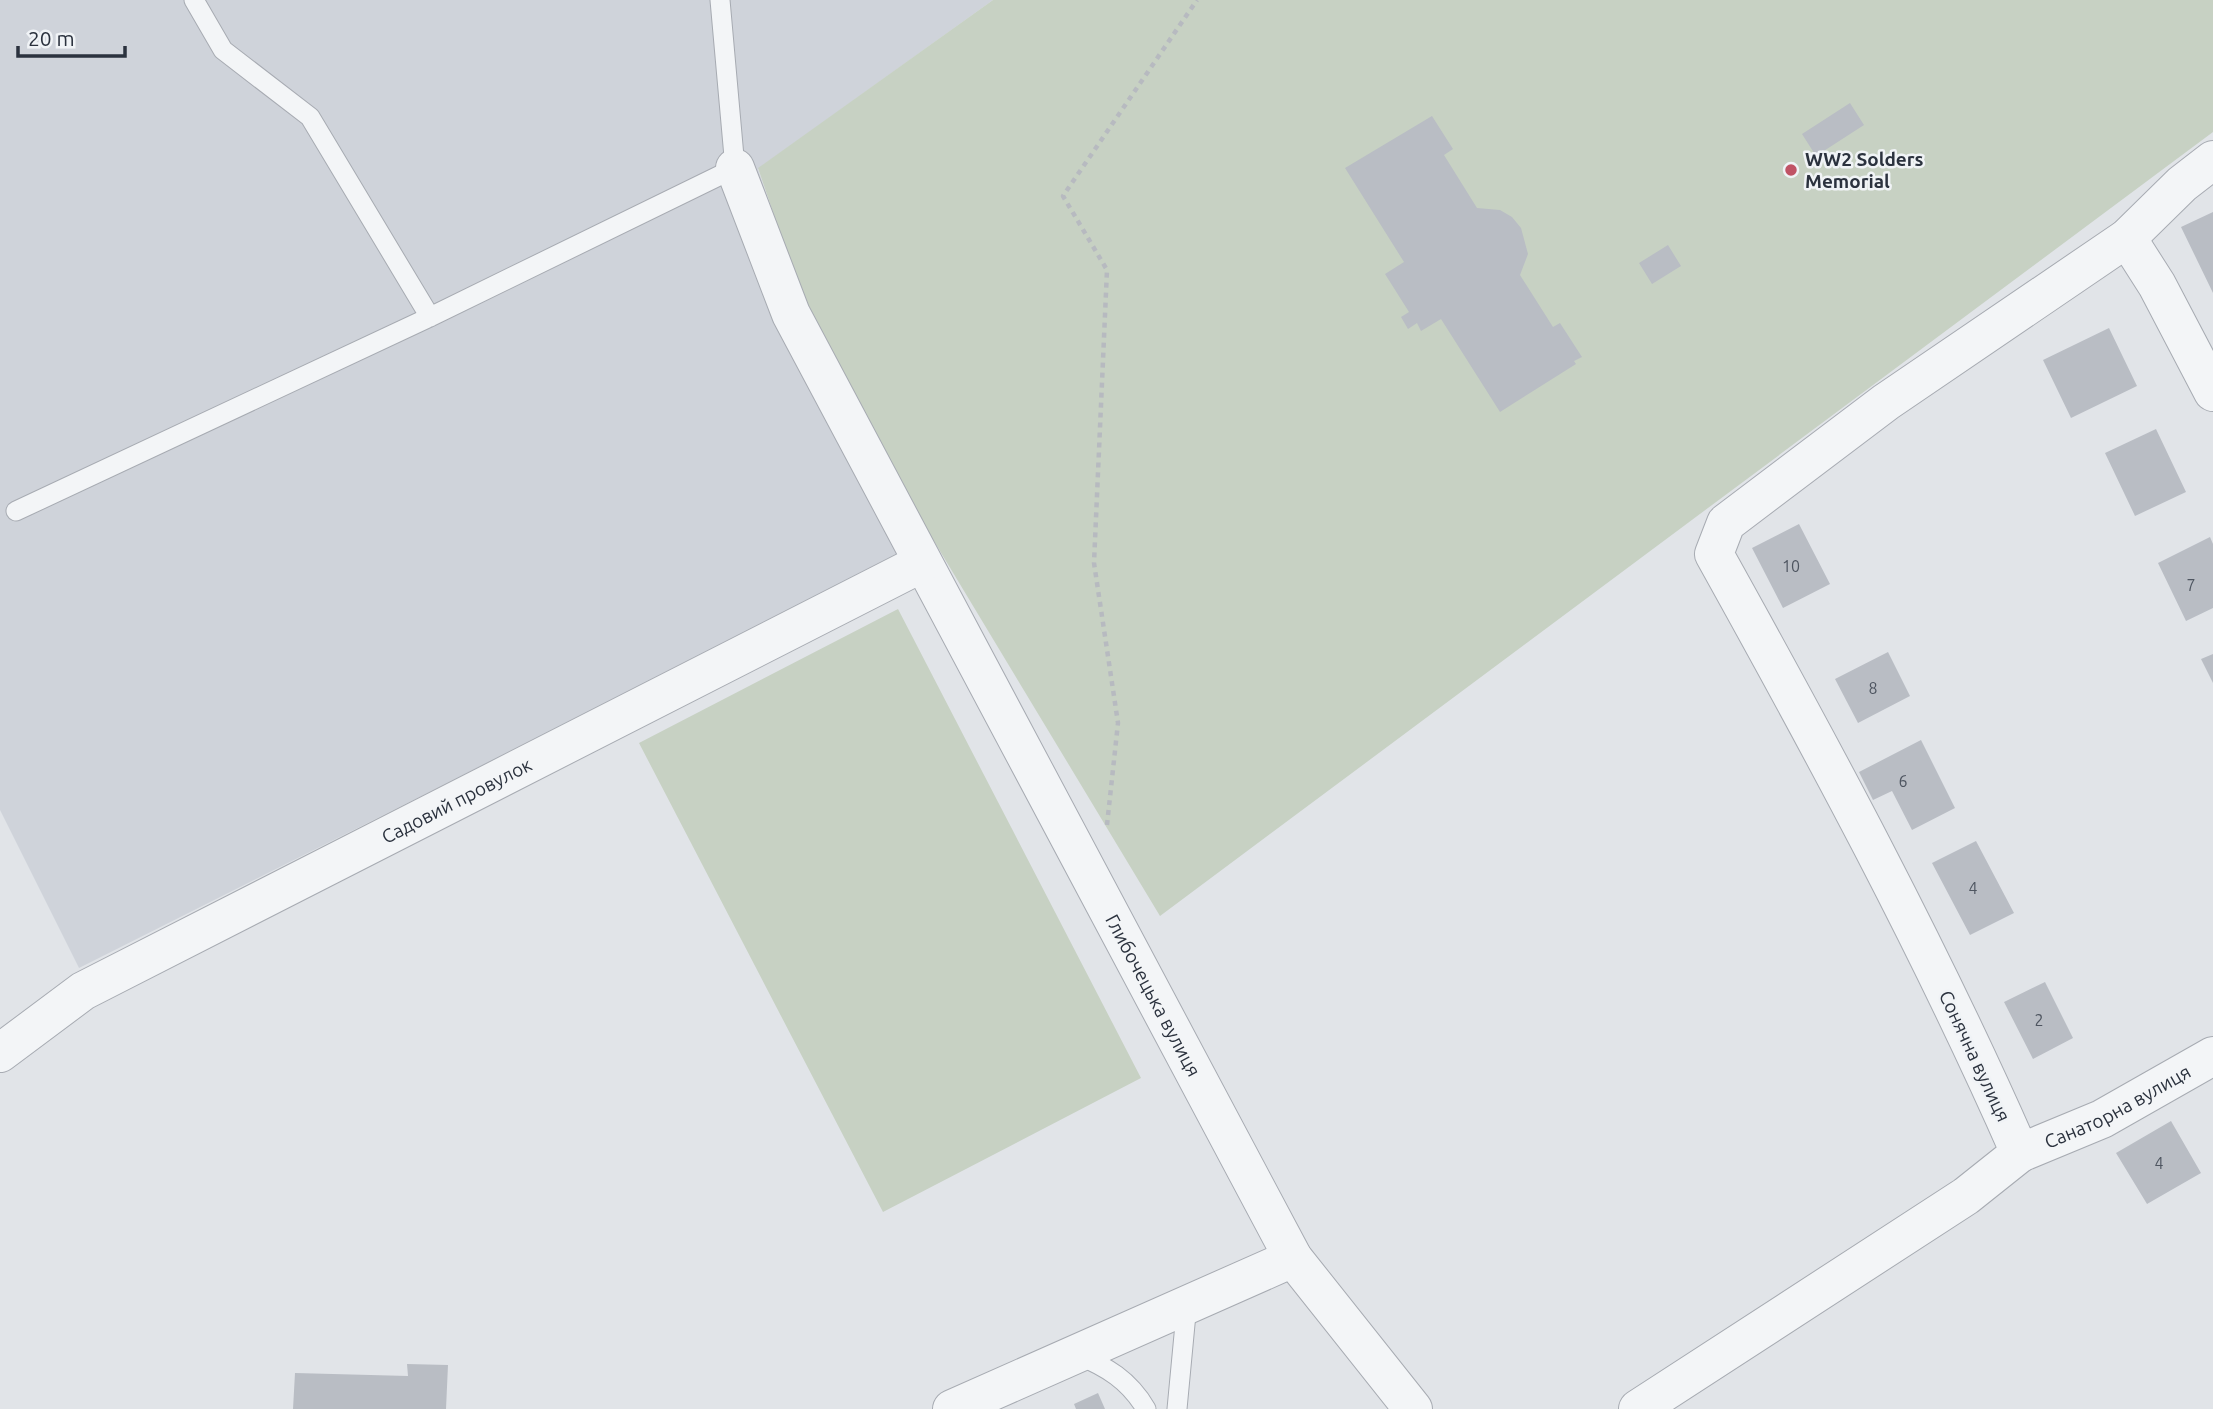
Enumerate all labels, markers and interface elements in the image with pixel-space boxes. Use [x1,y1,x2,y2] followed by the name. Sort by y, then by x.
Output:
[18,14,124,58] scale bar
[28,26,75,50] text: 20 m
[1805,148,1924,192] place label: WW2 Solders Memorial
[1783,162,1799,178] marker: WW2 Solders Memorial
[1782,557,1800,575] house number: 10
[2186,576,2196,594] house number: 7
[1868,679,1878,697] house number: 8
[378,753,536,848] street label: Садовий провулок
[1898,772,1908,790] house number: 6
[1968,879,1978,897] house number: 4
[1101,910,1205,1080] street label: Глибочецька вулиця
[1935,987,2015,1125] street label: Сонячна вулиця
[2034,1011,2044,1029] house number: 2
[2041,1060,2194,1153] street label: Санаторна вулиця
[2154,1154,2164,1172] house number: 4

